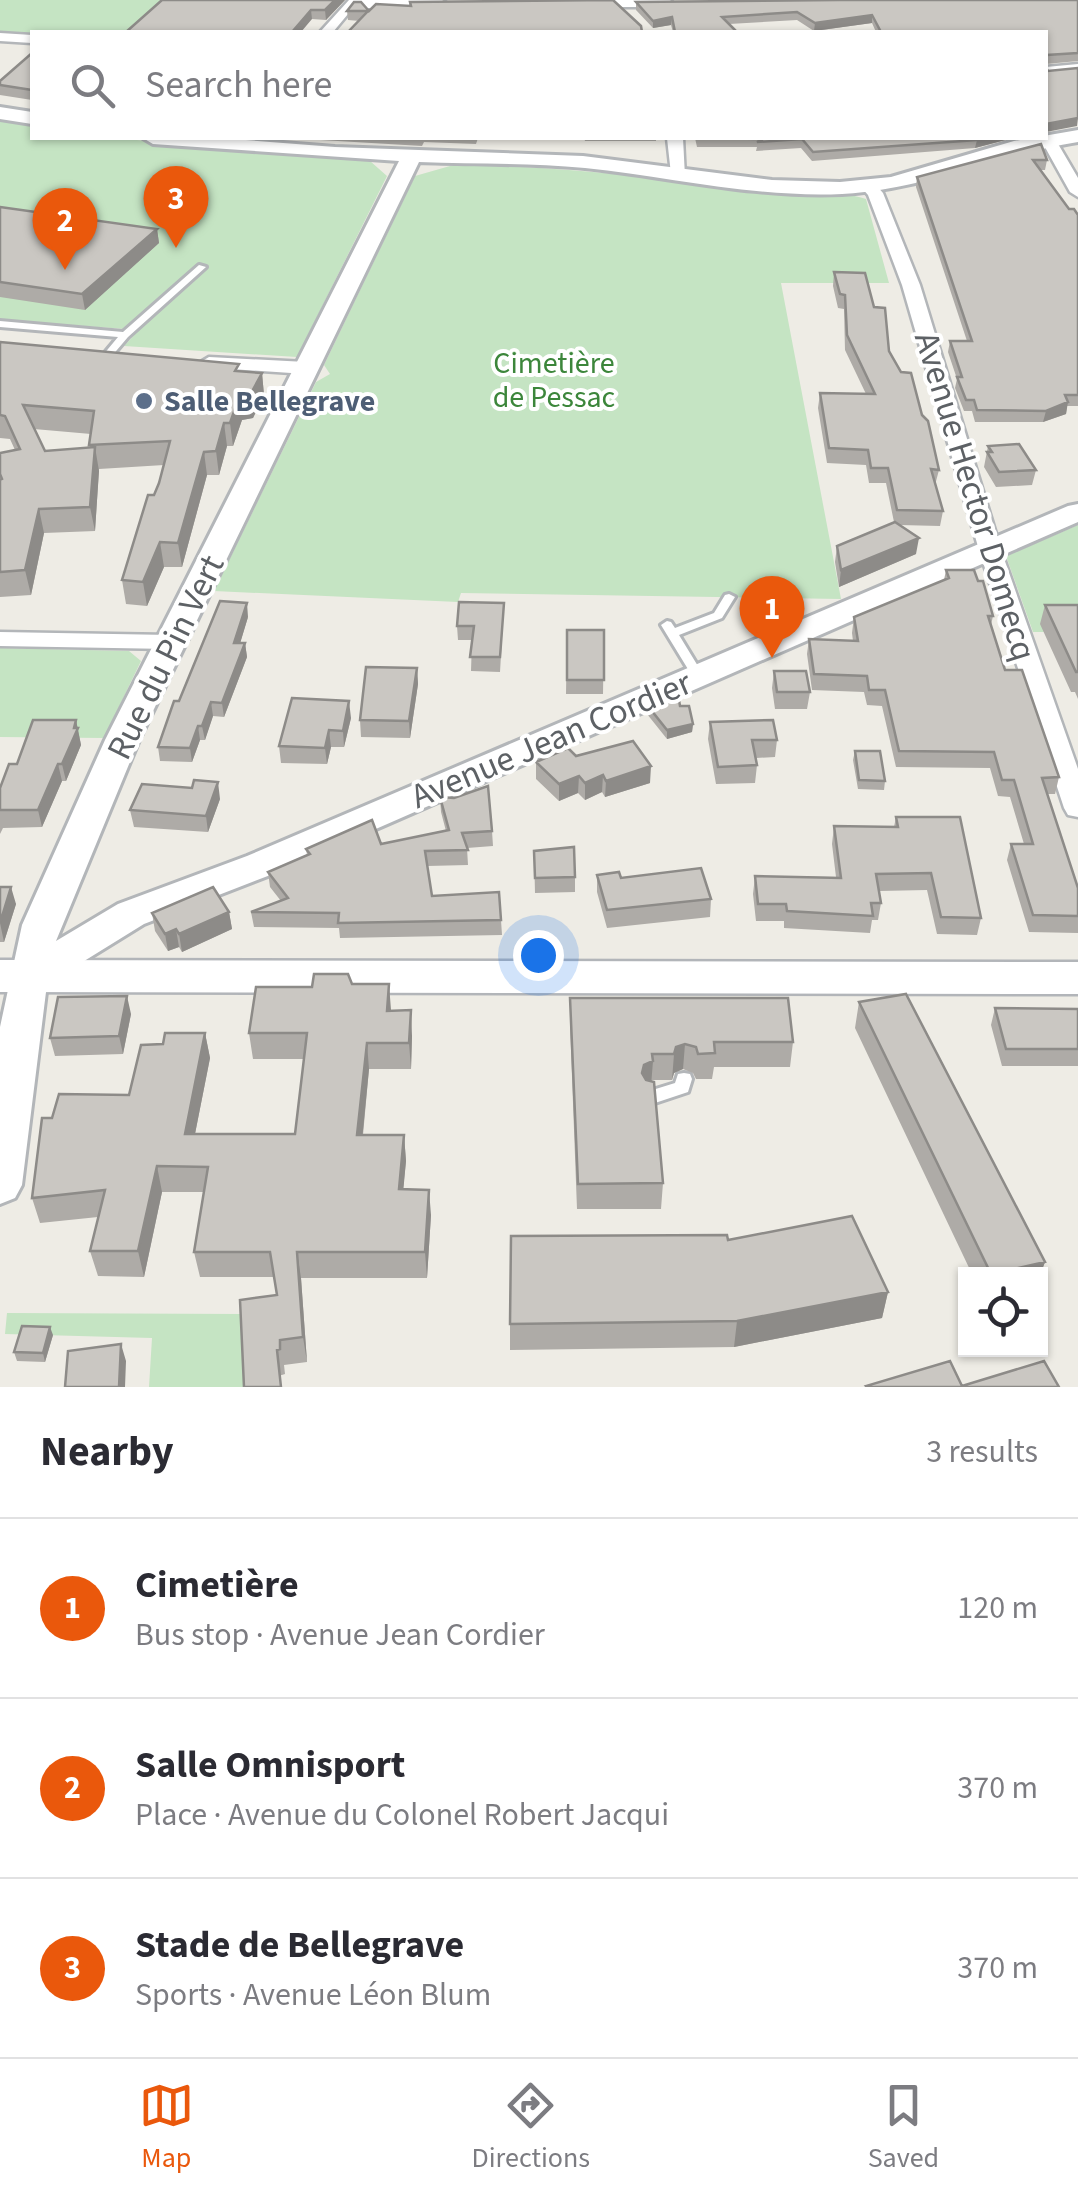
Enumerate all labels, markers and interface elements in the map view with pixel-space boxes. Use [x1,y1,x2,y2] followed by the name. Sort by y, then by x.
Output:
[30,30,1048,140] search box
[65,58,120,113] icon: search
[145,58,332,112] text: Search here
[144,166,208,248] pin: 3
[32,188,98,270] pin: 2
[901,326,1049,667] street label: Avenue Hector Domecq
[493,342,615,419] park label: Cimetière de Pessac
[164,380,375,423] place label: Salle Bellegrave
[133,390,155,412] marker: Salle Bellegrave
[95,546,237,768] street label: Rue du Pin Vert
[740,576,804,658] pin: 1
[403,658,700,822] street label: Avenue Jean Cordier
[513,930,564,981] your location
[958,1267,1048,1357] map controls
[958,1267,1048,1357] button: locate
[40,1422,174,1482] text: Nearby
[926,1429,1038,1475] text: 3 results
[135,1558,299,1612] text: Cimetière
[64,1585,81,1631] text: 1
[957,1585,1038,1631] text: 120 m
[135,1612,545,1658] text: Bus stop · Avenue Jean Cordier
[135,1738,405,1792] text: Salle Omnisport
[64,1765,81,1811] text: 2
[957,1765,1038,1811] text: 370 m
[135,1792,669,1838] text: Place · Avenue du Colonel Robert Jacqui
[135,1918,464,1972] text: Stade de Bellegrave
[64,1945,81,1991] text: 3
[957,1945,1038,1991] text: 370 m
[135,1972,491,2018] text: Sports · Avenue Léon Blum
[139,2078,194,2178] tab: Map
[472,2078,590,2178] tab: Directions
[868,2078,939,2178] tab: Saved

